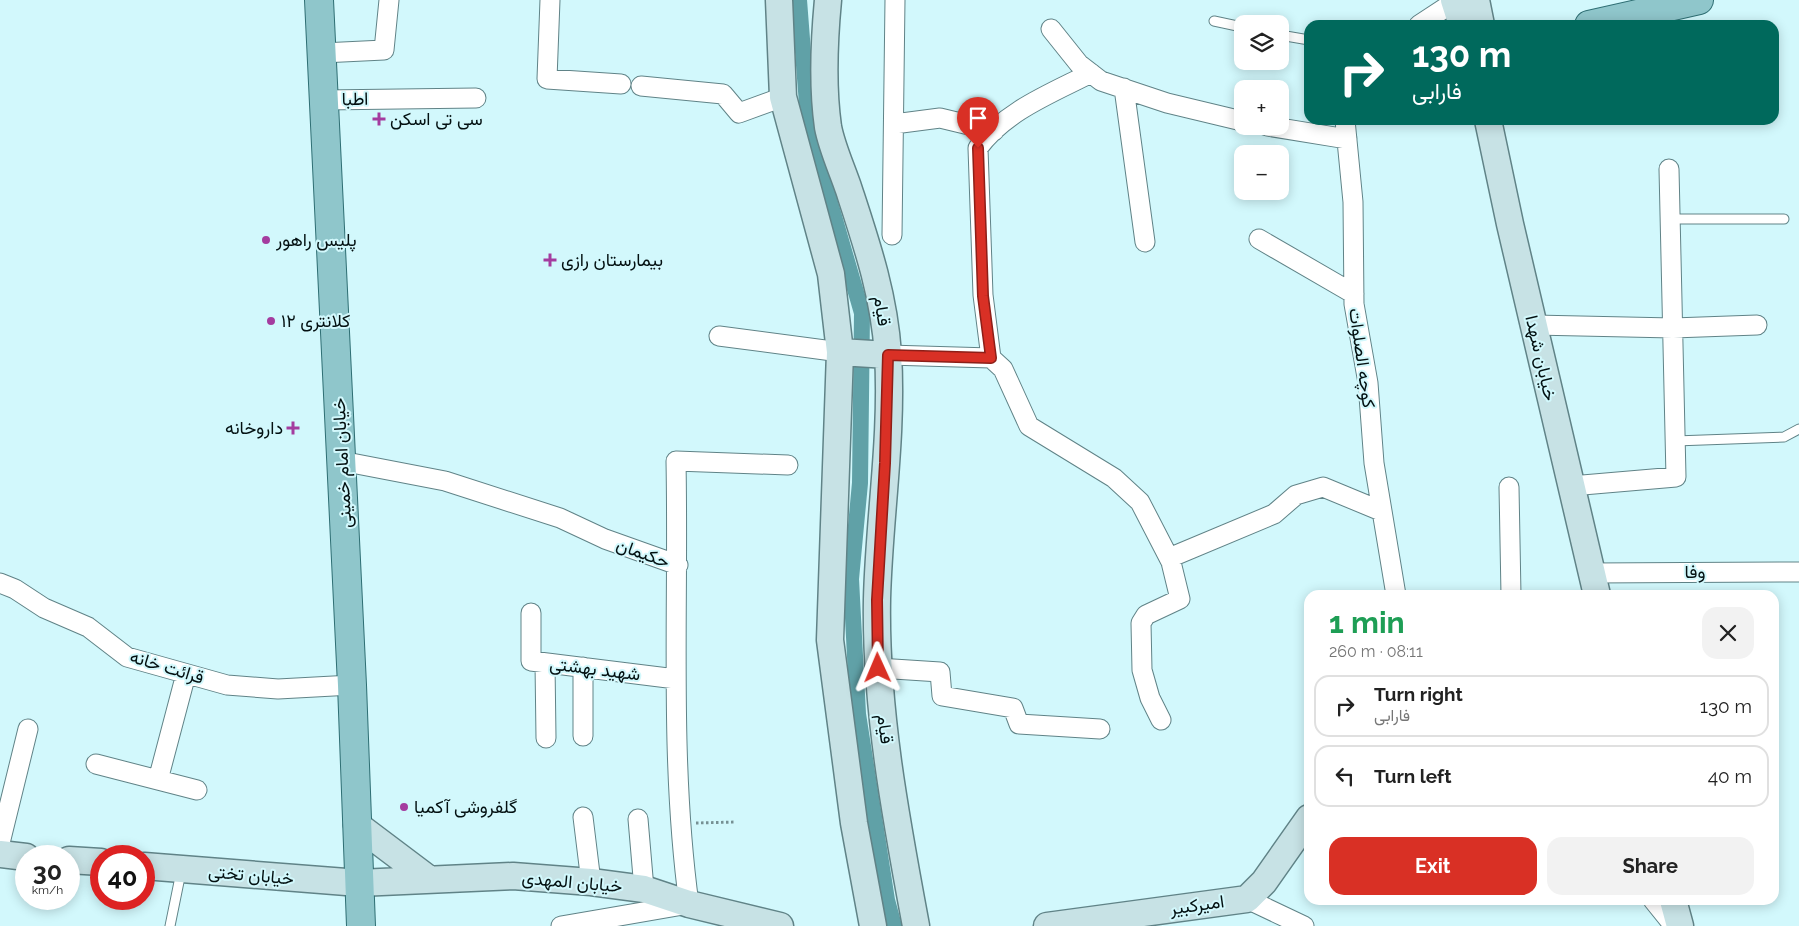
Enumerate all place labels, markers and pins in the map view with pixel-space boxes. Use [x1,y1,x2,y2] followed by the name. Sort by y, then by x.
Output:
[957,97,999,148] pin
[390,108,483,130] place label: سی تی اسکن
[372,112,386,126] marker: سی تی اسکن
[275,229,357,252] place label: پلیس راهور
[260,234,272,246] marker: پلیس راهور
[561,249,663,271] place label: بیمارستان رازی
[543,253,557,267] marker: بیمارستان رازی
[281,310,350,332] place label: کلانتری ۱۲
[265,315,277,327] marker: کلانتری ۱۲
[225,417,283,439] place label: داروخانه
[287,422,299,434] marker: داروخانه
[414,796,517,818] place label: گلفروشی آکمیا
[398,801,410,813] marker: گلفروشی آکمیا

